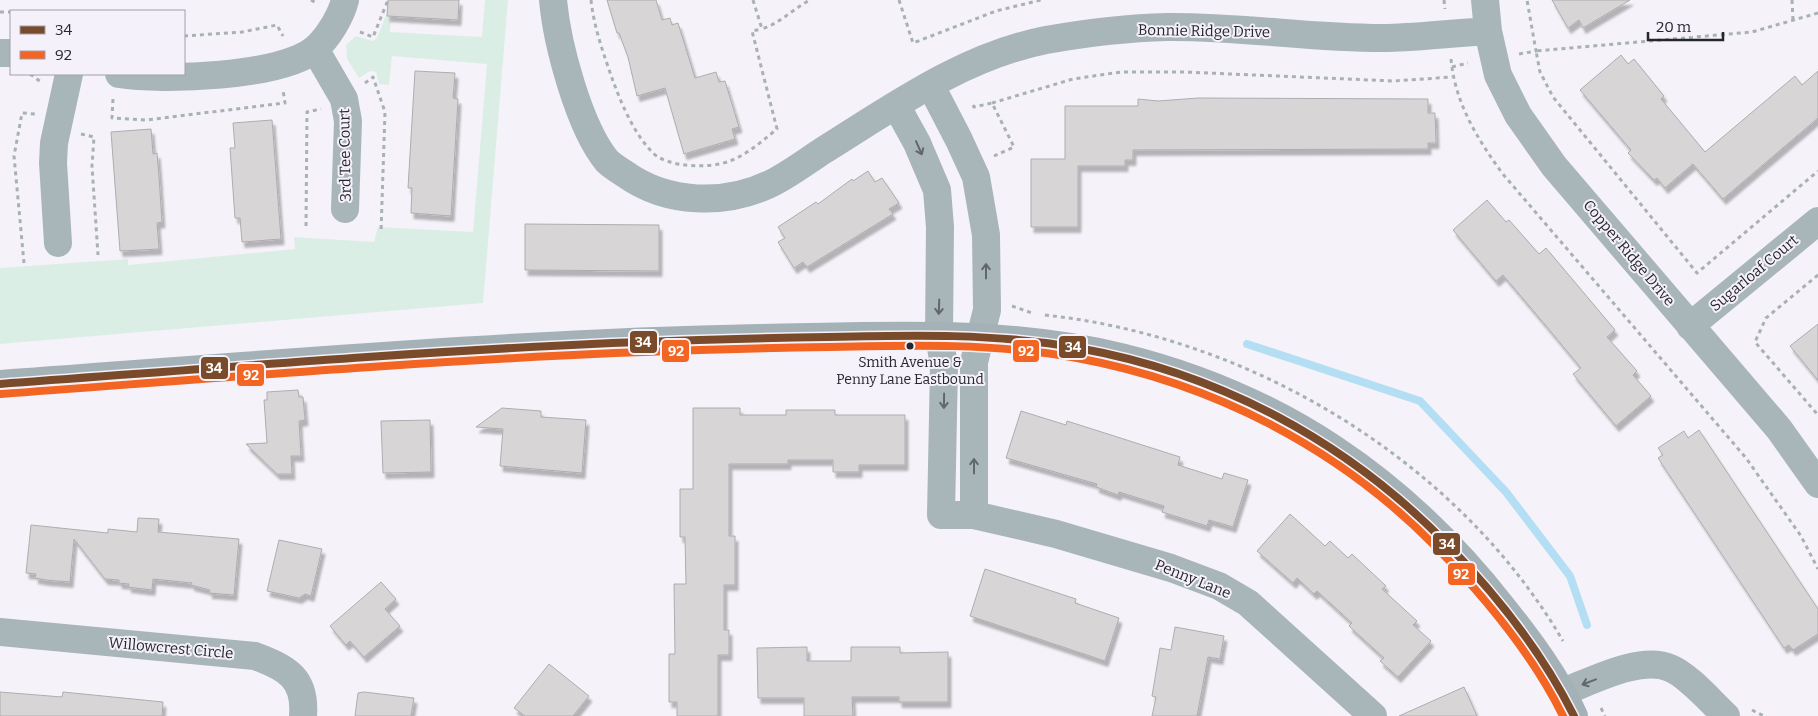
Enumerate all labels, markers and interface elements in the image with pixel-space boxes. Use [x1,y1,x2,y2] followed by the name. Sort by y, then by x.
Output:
[10,10,185,75] legend
[1648,10,1723,42] scale bar
[1656,18,1692,36] text: 20 m
[55,21,73,39] text: 34
[1138,21,1270,41] street label: Bonnie Ridge Drive
[55,46,72,64] text: 92
[335,108,355,202] street label: 3rd Tee Court
[914,140,924,155] one-way arrow
[1579,196,1679,310] street label: Copper Ridge Drive
[1706,231,1802,315] street label: Sugarloaf Court
[981,263,991,279] one-way arrow
[935,298,944,314] one-way arrow
[629,330,658,354] line badge: 34
[635,334,652,351] text: 34
[1058,335,1087,359] line badge: 34
[661,339,690,363] line badge: 92
[1012,339,1040,363] line badge: 92
[1065,339,1082,356] text: 34
[905,341,915,351] marker: Smith Avenue & Penny Lane Eastbound
[668,343,684,360] text: 92
[1018,343,1034,360] text: 92
[836,354,984,388] place label: Smith Avenue & Penny Lane Eastbound
[200,356,229,380] line badge: 34
[206,360,223,377] text: 34
[236,363,265,387] line badge: 92
[243,367,259,384] text: 92
[939,392,948,408] one-way arrow
[969,458,979,474] one-way arrow
[1432,532,1461,556] line badge: 34
[1439,536,1456,553] text: 34
[1152,556,1234,602] street label: Penny Lane
[1447,562,1476,586] line badge: 92
[1453,566,1469,583] text: 92
[108,634,234,662] street label: Willowcrest Circle
[1582,678,1597,687] one-way arrow

